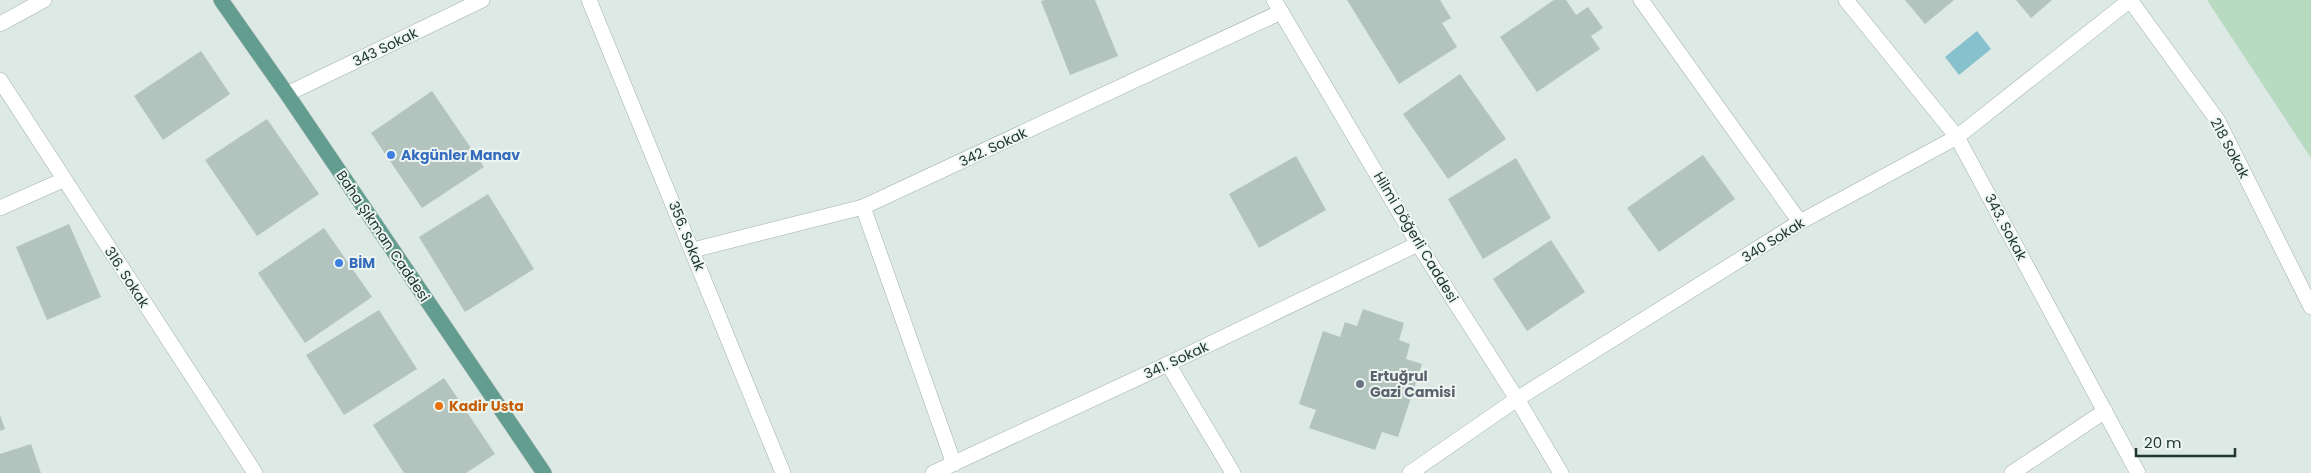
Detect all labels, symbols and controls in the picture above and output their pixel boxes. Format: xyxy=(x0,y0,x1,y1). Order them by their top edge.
street label: 343 Sokak xyxy=(349,22,422,71)
street label: 218 Sokak xyxy=(2206,114,2255,183)
street label: 342. Sokak xyxy=(956,122,1031,171)
place label: Akgünler Manav xyxy=(401,145,520,165)
marker: Akgünler Manav xyxy=(385,149,397,161)
street label: Baha Şıkman Caddesi xyxy=(332,166,434,306)
street label: Hilmi Döğerli Caddesi xyxy=(1369,168,1463,306)
street label: 343. Sokak xyxy=(1980,190,2032,265)
street label: 356. Sokak xyxy=(664,198,710,275)
street label: 340 Sokak xyxy=(1738,212,1809,267)
street label: 316. Sokak xyxy=(100,242,155,312)
place label: BİM xyxy=(349,253,375,273)
marker: BİM xyxy=(333,257,345,269)
street label: 341. Sokak xyxy=(1140,336,1212,384)
place label: Ertuğrul Gazi Camisi xyxy=(1370,366,1455,402)
marker: Ertuğrul Gazi Camisi xyxy=(1354,378,1366,390)
place label: Kadir Usta xyxy=(449,396,524,416)
marker: Kadir Usta xyxy=(433,400,445,412)
scale bar xyxy=(2136,426,2235,458)
text: 20 m xyxy=(2144,432,2182,453)

